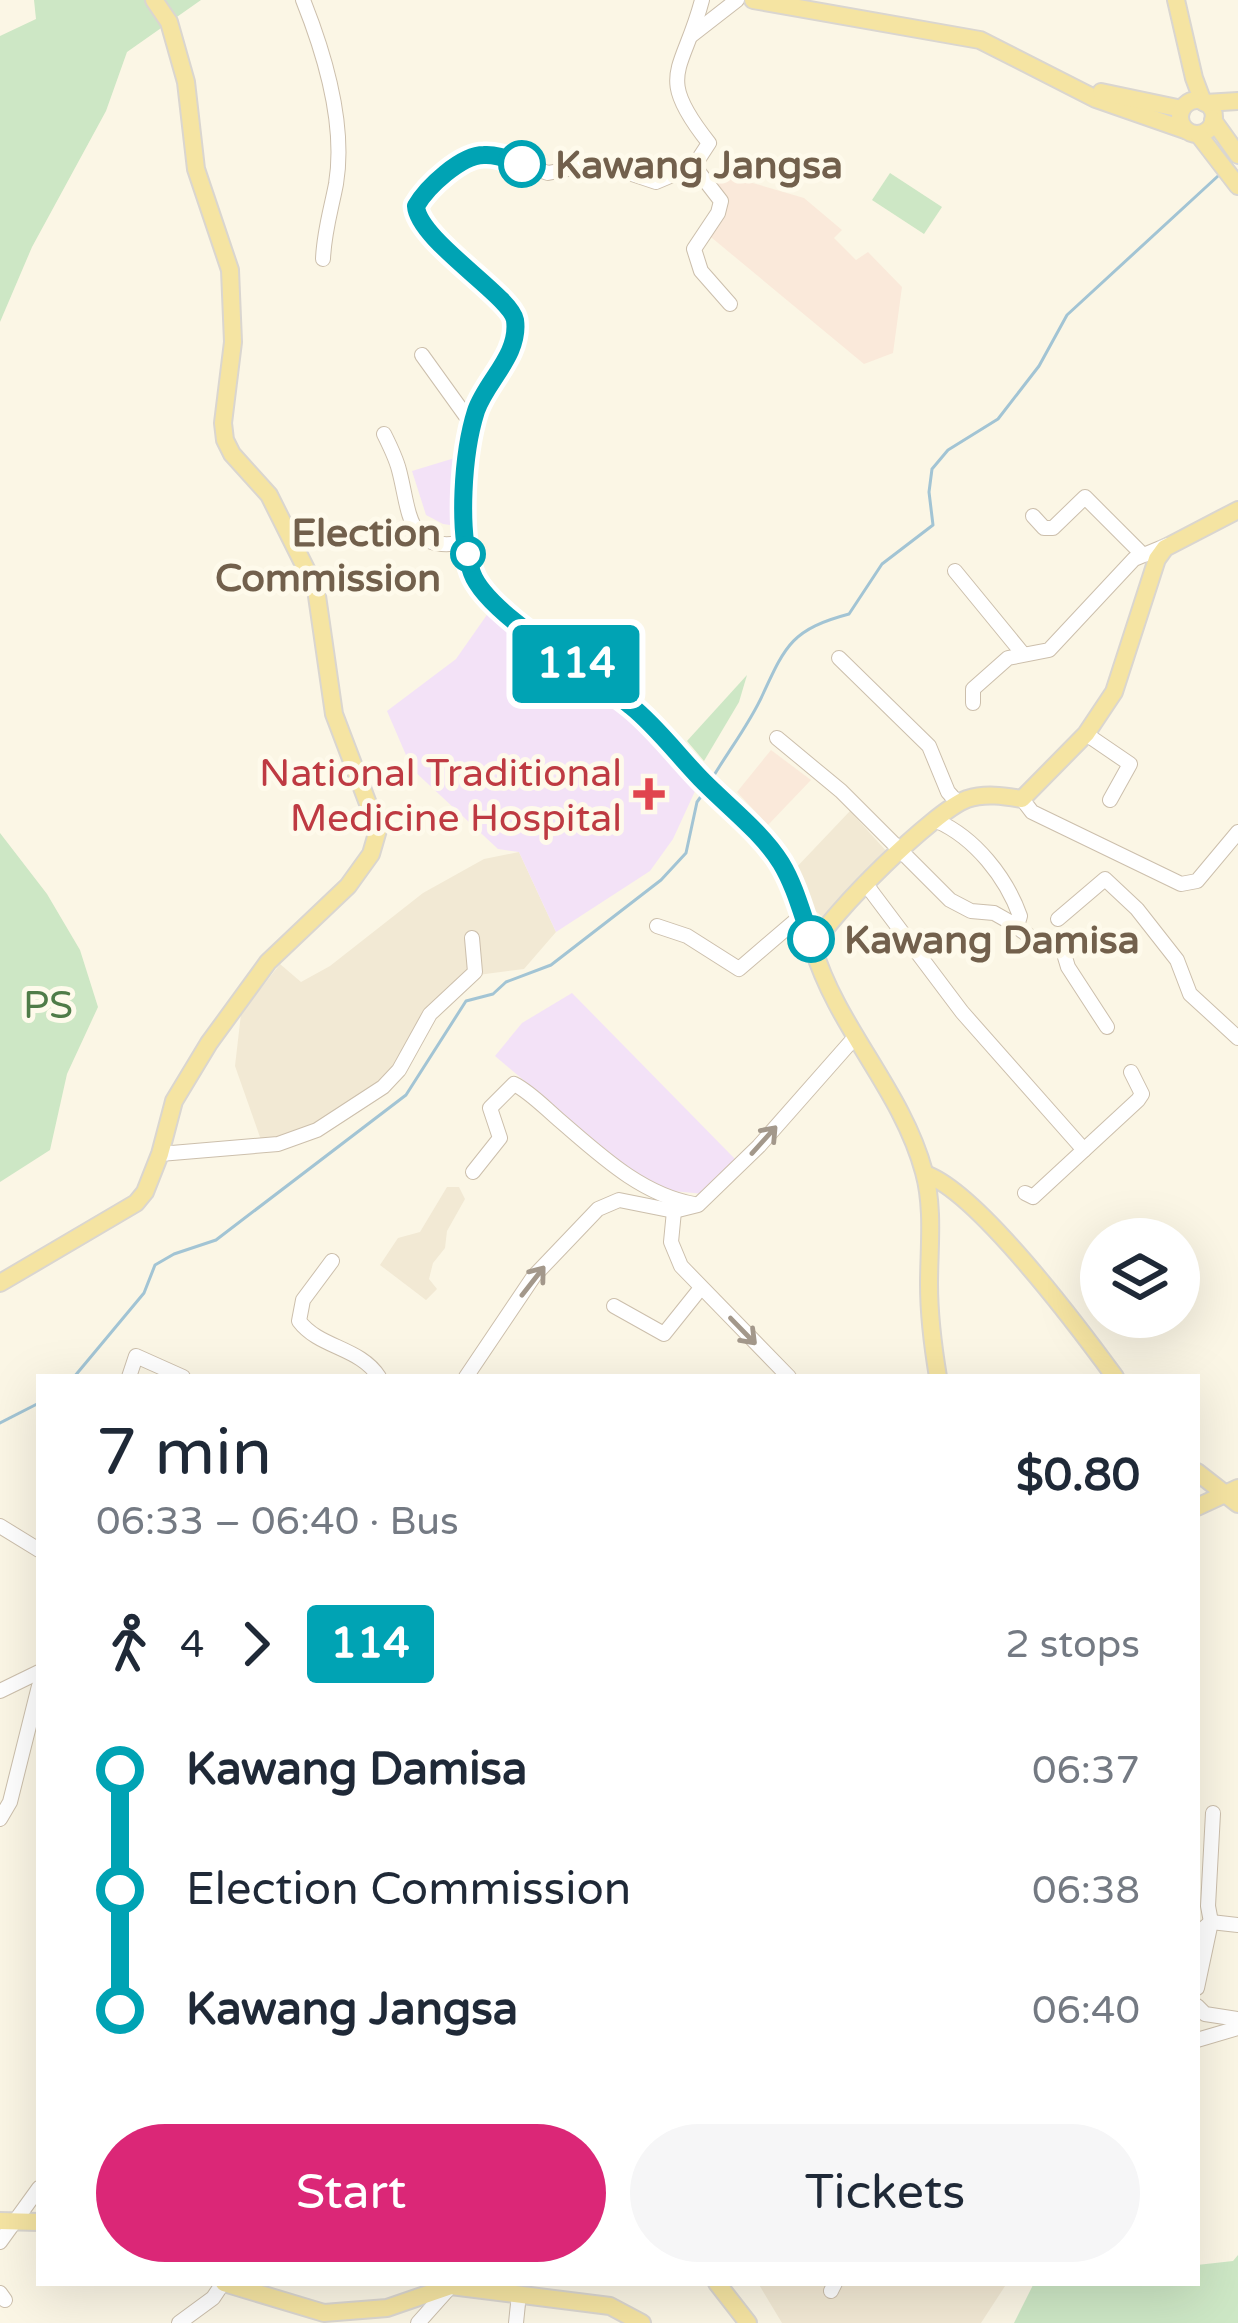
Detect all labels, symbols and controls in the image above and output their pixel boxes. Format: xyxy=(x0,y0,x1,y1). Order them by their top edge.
marker: Kawang Jangsa xyxy=(500,142,544,186)
place label: Kawang Jangsa xyxy=(555,142,843,189)
place label: Election Commission xyxy=(215,510,441,602)
marker: Election Commission xyxy=(452,538,484,570)
line badge: 114 xyxy=(507,625,645,703)
text: 114 xyxy=(536,638,616,689)
place label: National Traditional Medicine Hospital xyxy=(259,750,622,842)
marker: National Traditional Medicine Hospital xyxy=(633,778,665,810)
marker: Kawang Damisa xyxy=(789,917,833,961)
place label: Kawang Damisa xyxy=(844,917,1140,964)
park label: PS xyxy=(23,982,73,1029)
one-way arrow xyxy=(750,1125,777,1156)
map controls xyxy=(1080,1218,1200,1338)
button: layers xyxy=(1080,1218,1200,1338)
one-way arrow xyxy=(519,1265,546,1297)
one-way arrow xyxy=(729,1316,757,1346)
text: 7 min xyxy=(96,1413,272,1493)
text: $0.80 xyxy=(1016,1449,1140,1503)
text: 06:33 – 06:40 · Bus xyxy=(96,1498,459,1545)
icon: walk xyxy=(96,1611,162,1677)
icon: forward xyxy=(223,1611,289,1677)
text: 114 xyxy=(331,1618,410,1669)
text: 4 xyxy=(180,1621,205,1668)
text: 2 stops xyxy=(1005,1621,1140,1668)
text: Kawang Damisa xyxy=(186,1743,527,1797)
text: 06:37 xyxy=(1032,1747,1140,1794)
text: Election Commission xyxy=(186,1863,631,1917)
text: 06:38 xyxy=(1032,1867,1140,1914)
text: Kawang Jangsa xyxy=(186,1983,518,2037)
text: 06:40 xyxy=(1032,1987,1140,2034)
button: Start xyxy=(96,2124,606,2262)
button: Tickets xyxy=(630,2124,1140,2262)

